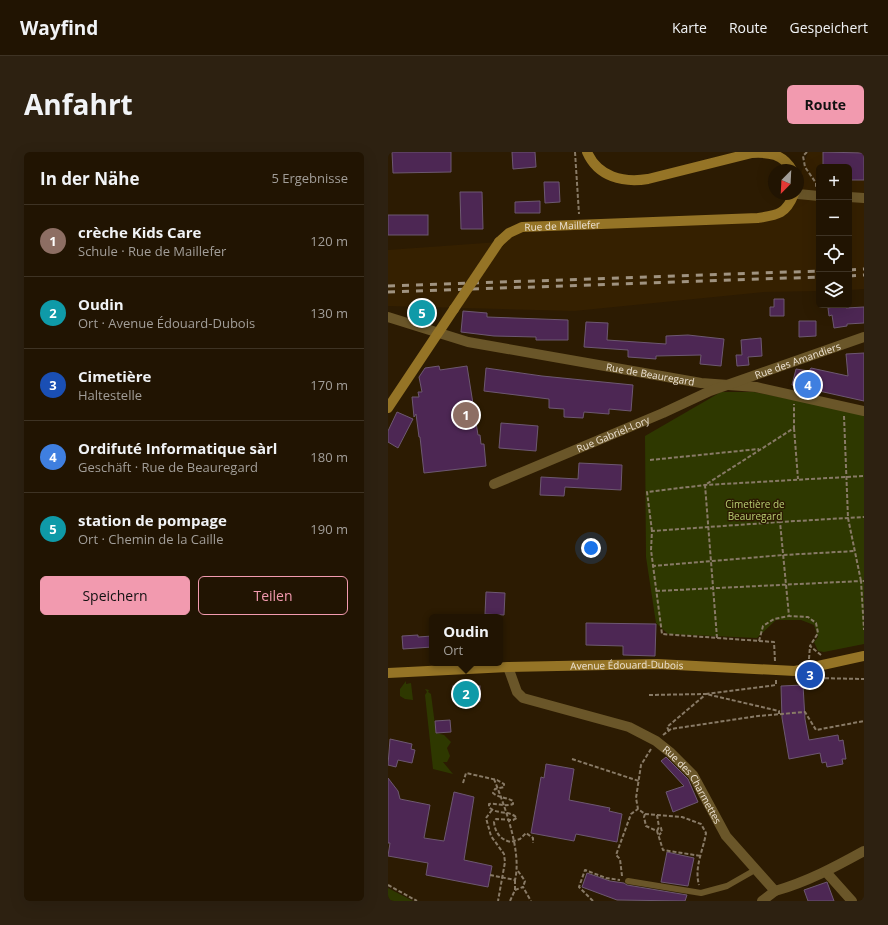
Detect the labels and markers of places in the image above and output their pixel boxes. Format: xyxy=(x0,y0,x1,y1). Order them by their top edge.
pin: 5 xyxy=(409,298,435,328)
pin: 4 xyxy=(795,370,821,400)
pin: 1 xyxy=(453,400,479,430)
pin: 3 xyxy=(797,660,823,690)
pin: 2 xyxy=(453,679,479,709)

